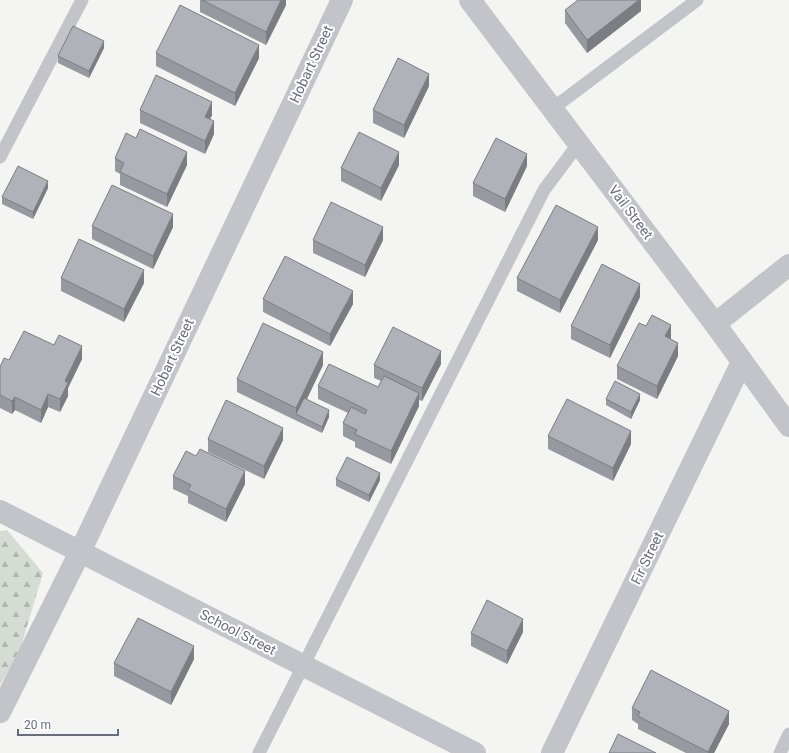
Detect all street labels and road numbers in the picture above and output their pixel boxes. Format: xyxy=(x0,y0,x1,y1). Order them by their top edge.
street label: Hobart Street xyxy=(286,22,336,105)
street label: Vail Street xyxy=(606,182,657,242)
street label: Hobart Street xyxy=(147,315,197,398)
street label: Fir Street xyxy=(627,529,667,587)
street label: School Street xyxy=(197,606,279,658)

